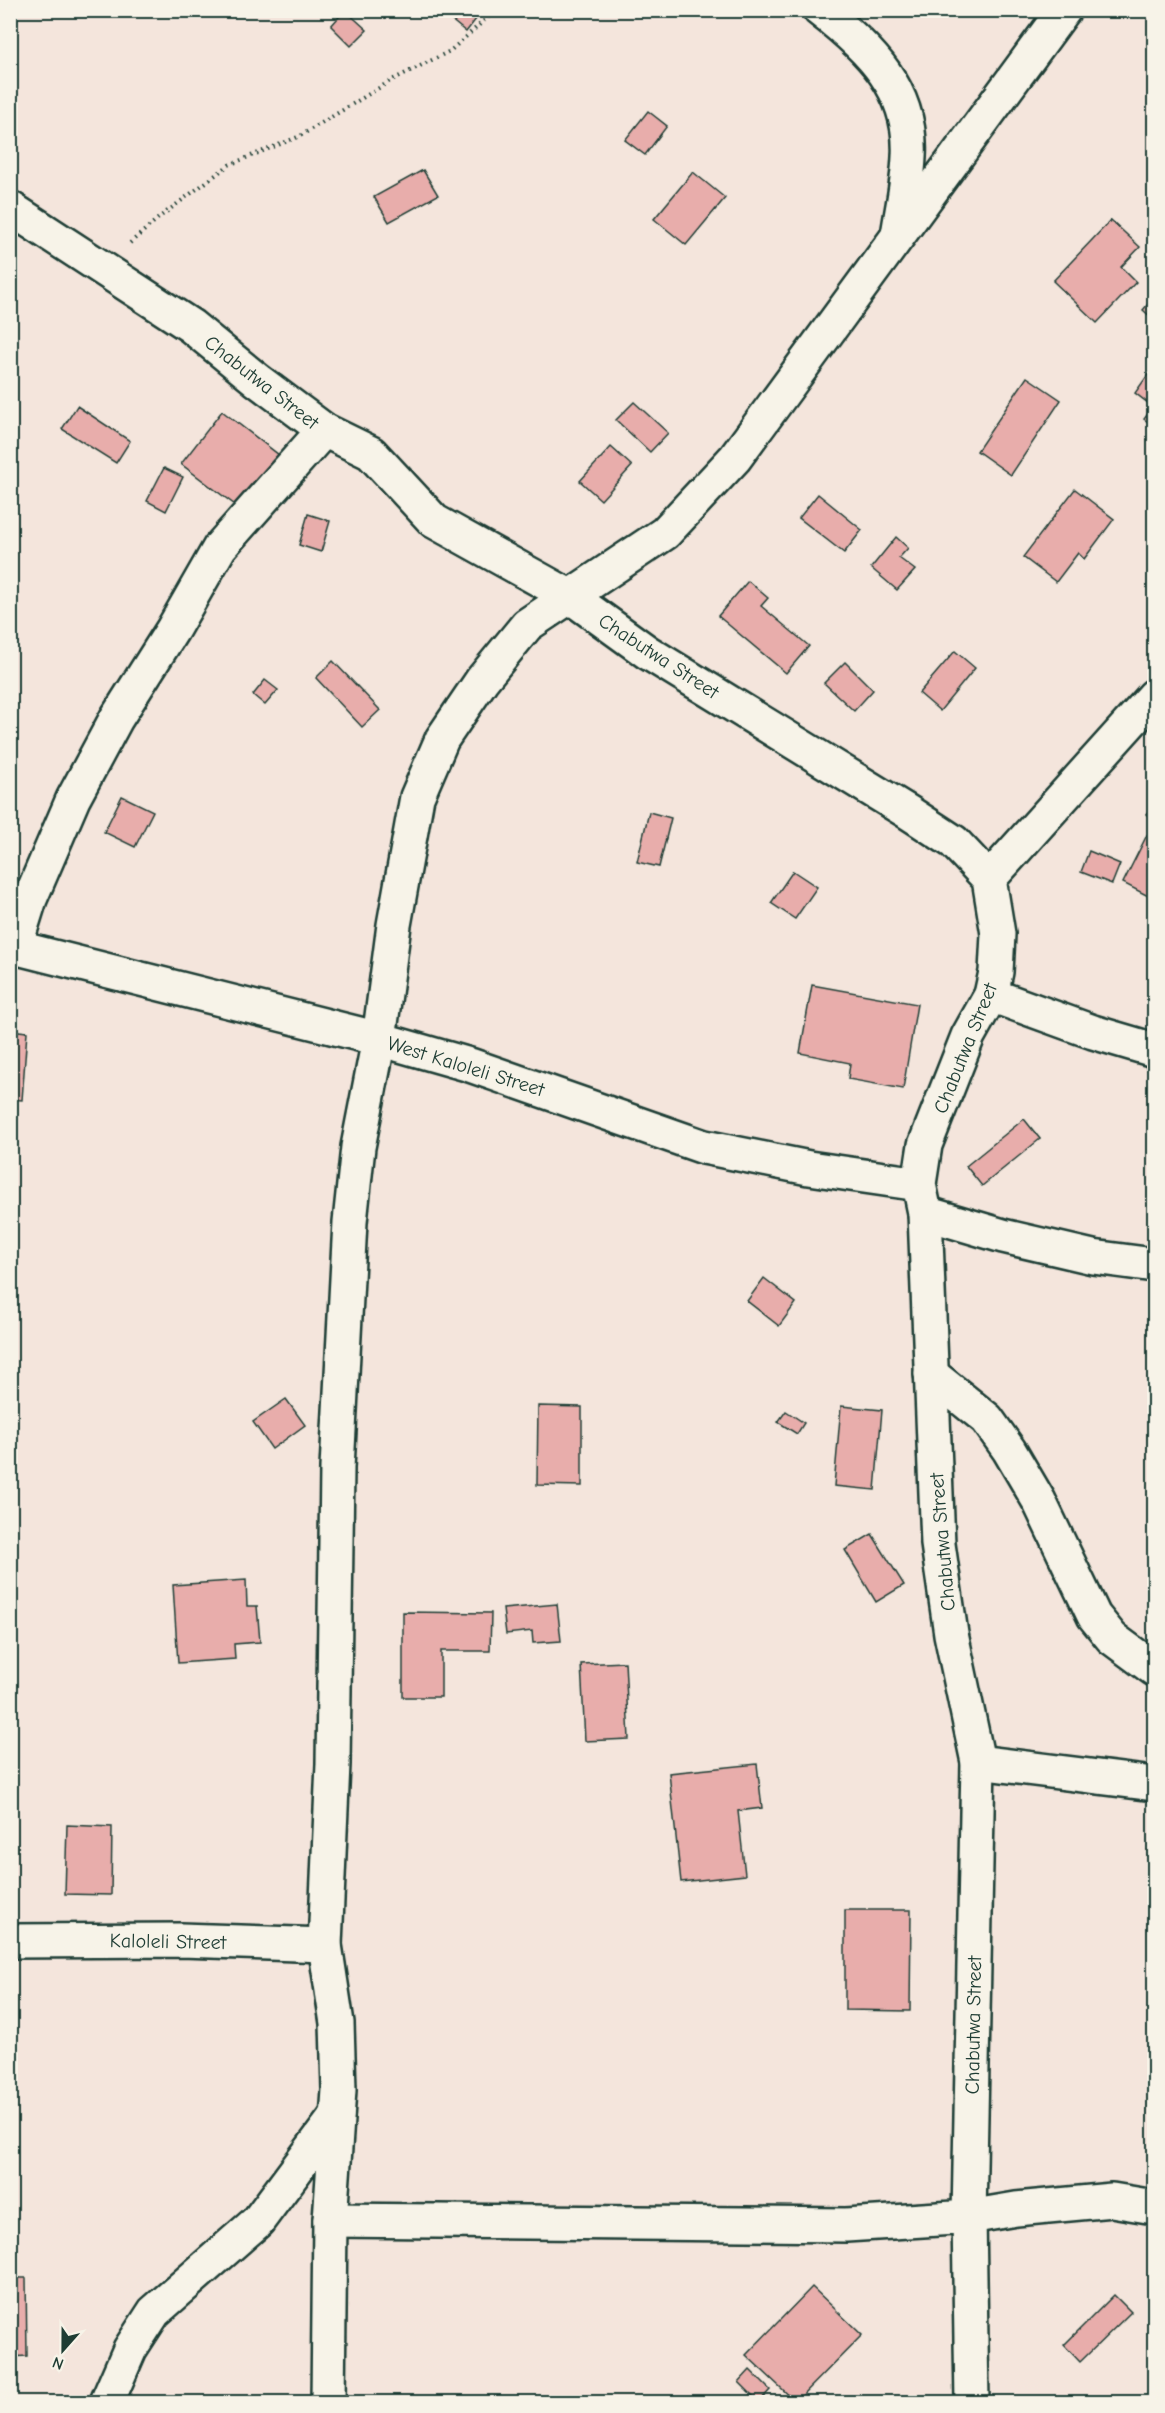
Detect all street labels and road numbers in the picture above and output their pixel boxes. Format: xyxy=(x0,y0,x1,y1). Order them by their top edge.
street label: Chabutwa Street xyxy=(200,331,324,435)
street label: Chabutwa Street xyxy=(594,609,724,705)
street label: Chabutwa Street xyxy=(929,978,1003,1117)
street label: West Kaloleli Street xyxy=(384,1032,549,1102)
street label: Chabutwa Street xyxy=(925,1471,960,1612)
street label: Kaloleli Street xyxy=(110,1929,228,1954)
street label: Chabutwa Street xyxy=(961,1954,986,2095)

